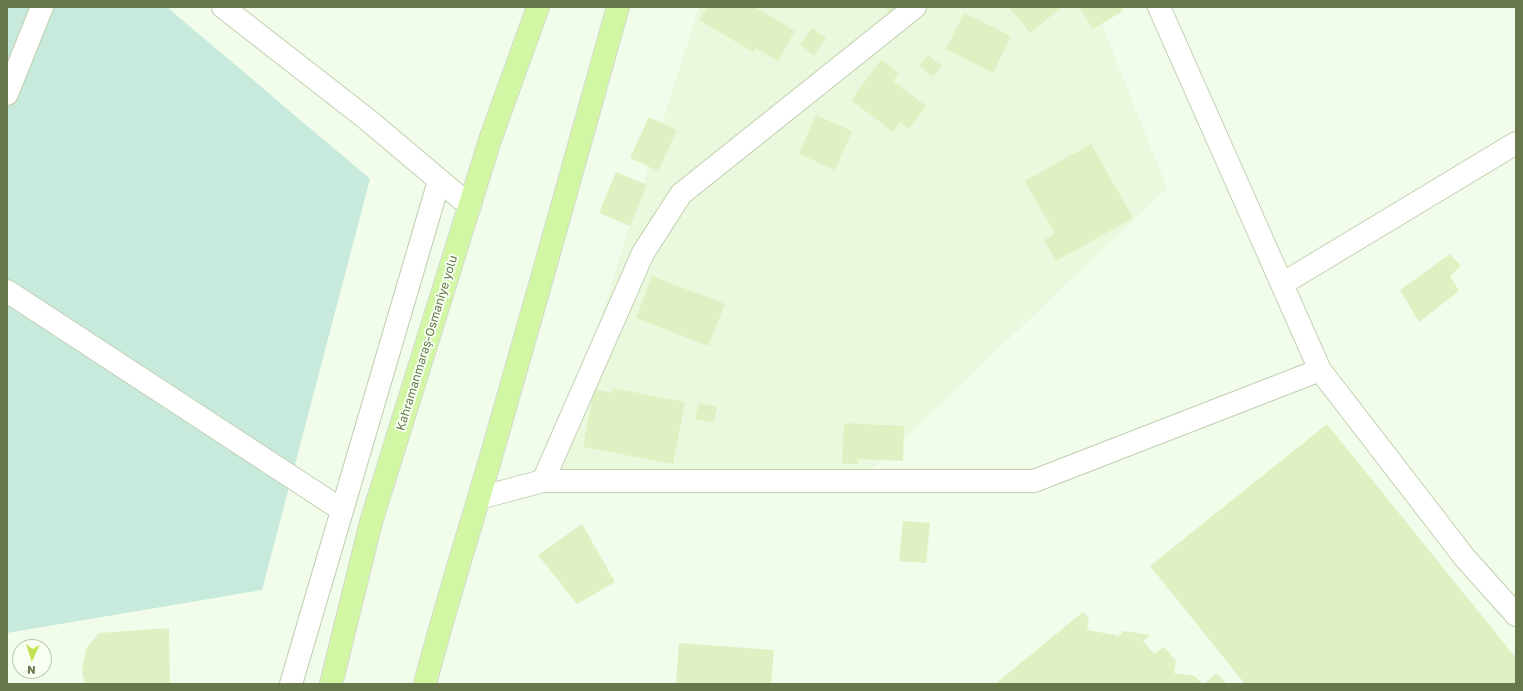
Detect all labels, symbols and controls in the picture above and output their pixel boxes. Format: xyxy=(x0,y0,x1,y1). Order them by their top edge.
street label: Kahramanmaraş-Osmaniye yolu xyxy=(393,254,461,432)
north arrow xyxy=(12,639,52,679)
text: N xyxy=(27,664,36,677)

